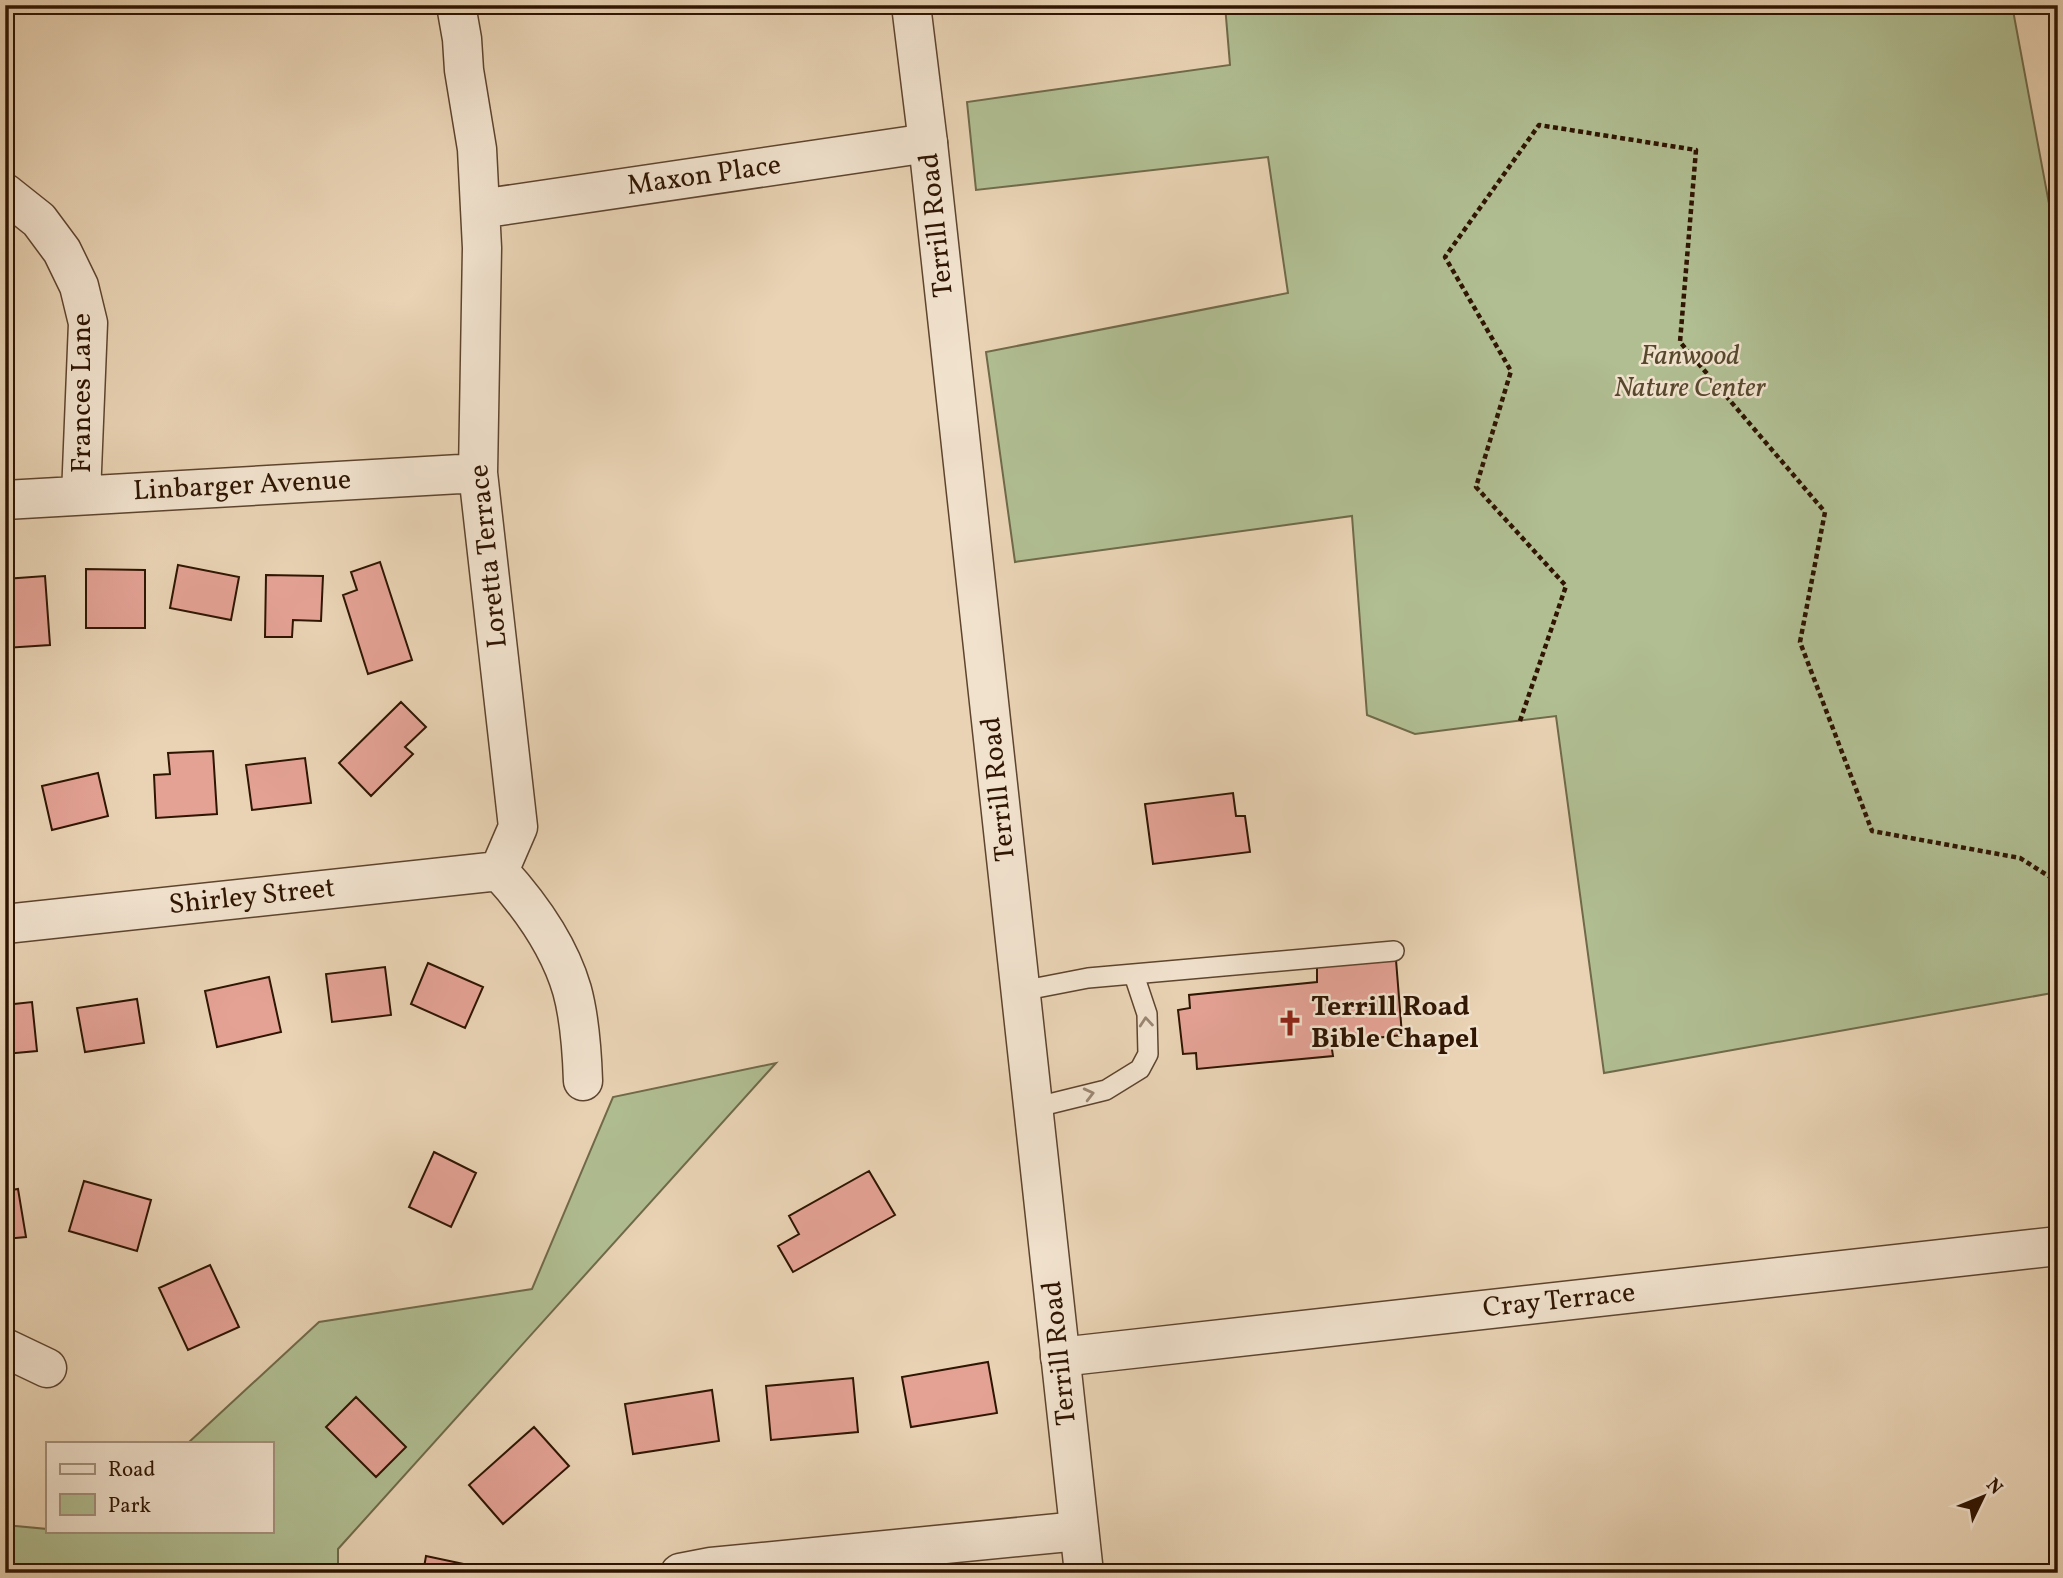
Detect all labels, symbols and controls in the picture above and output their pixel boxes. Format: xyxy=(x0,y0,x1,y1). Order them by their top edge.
street label: Maxon Place xyxy=(624,146,784,206)
street label: Terrill Road xyxy=(910,151,964,299)
street label: Frances Lane xyxy=(63,313,102,473)
park label: Fanwood Nature Center xyxy=(1614,337,1766,408)
street label: Linbarger Avenue xyxy=(132,461,352,511)
street label: Loretta Terrace xyxy=(460,462,518,650)
street label: Terrill Road xyxy=(972,715,1026,863)
street label: Shirley Street xyxy=(167,869,337,925)
place label: Terrill Road Bible Chapel xyxy=(1311,988,1479,1059)
church icon: Terrill Road Bible Chapel xyxy=(1275,1008,1305,1038)
one-way arrow xyxy=(1139,1016,1154,1028)
one-way arrow xyxy=(1083,1088,1095,1102)
street label: Cray Terrace xyxy=(1481,1274,1637,1328)
street label: Terrill Road xyxy=(1033,1279,1087,1427)
legend xyxy=(46,1442,273,1532)
text: Road xyxy=(108,1456,155,1485)
north arrow xyxy=(1948,1462,2018,1532)
text: N xyxy=(1980,1473,2008,1501)
text: Park xyxy=(108,1492,151,1521)

